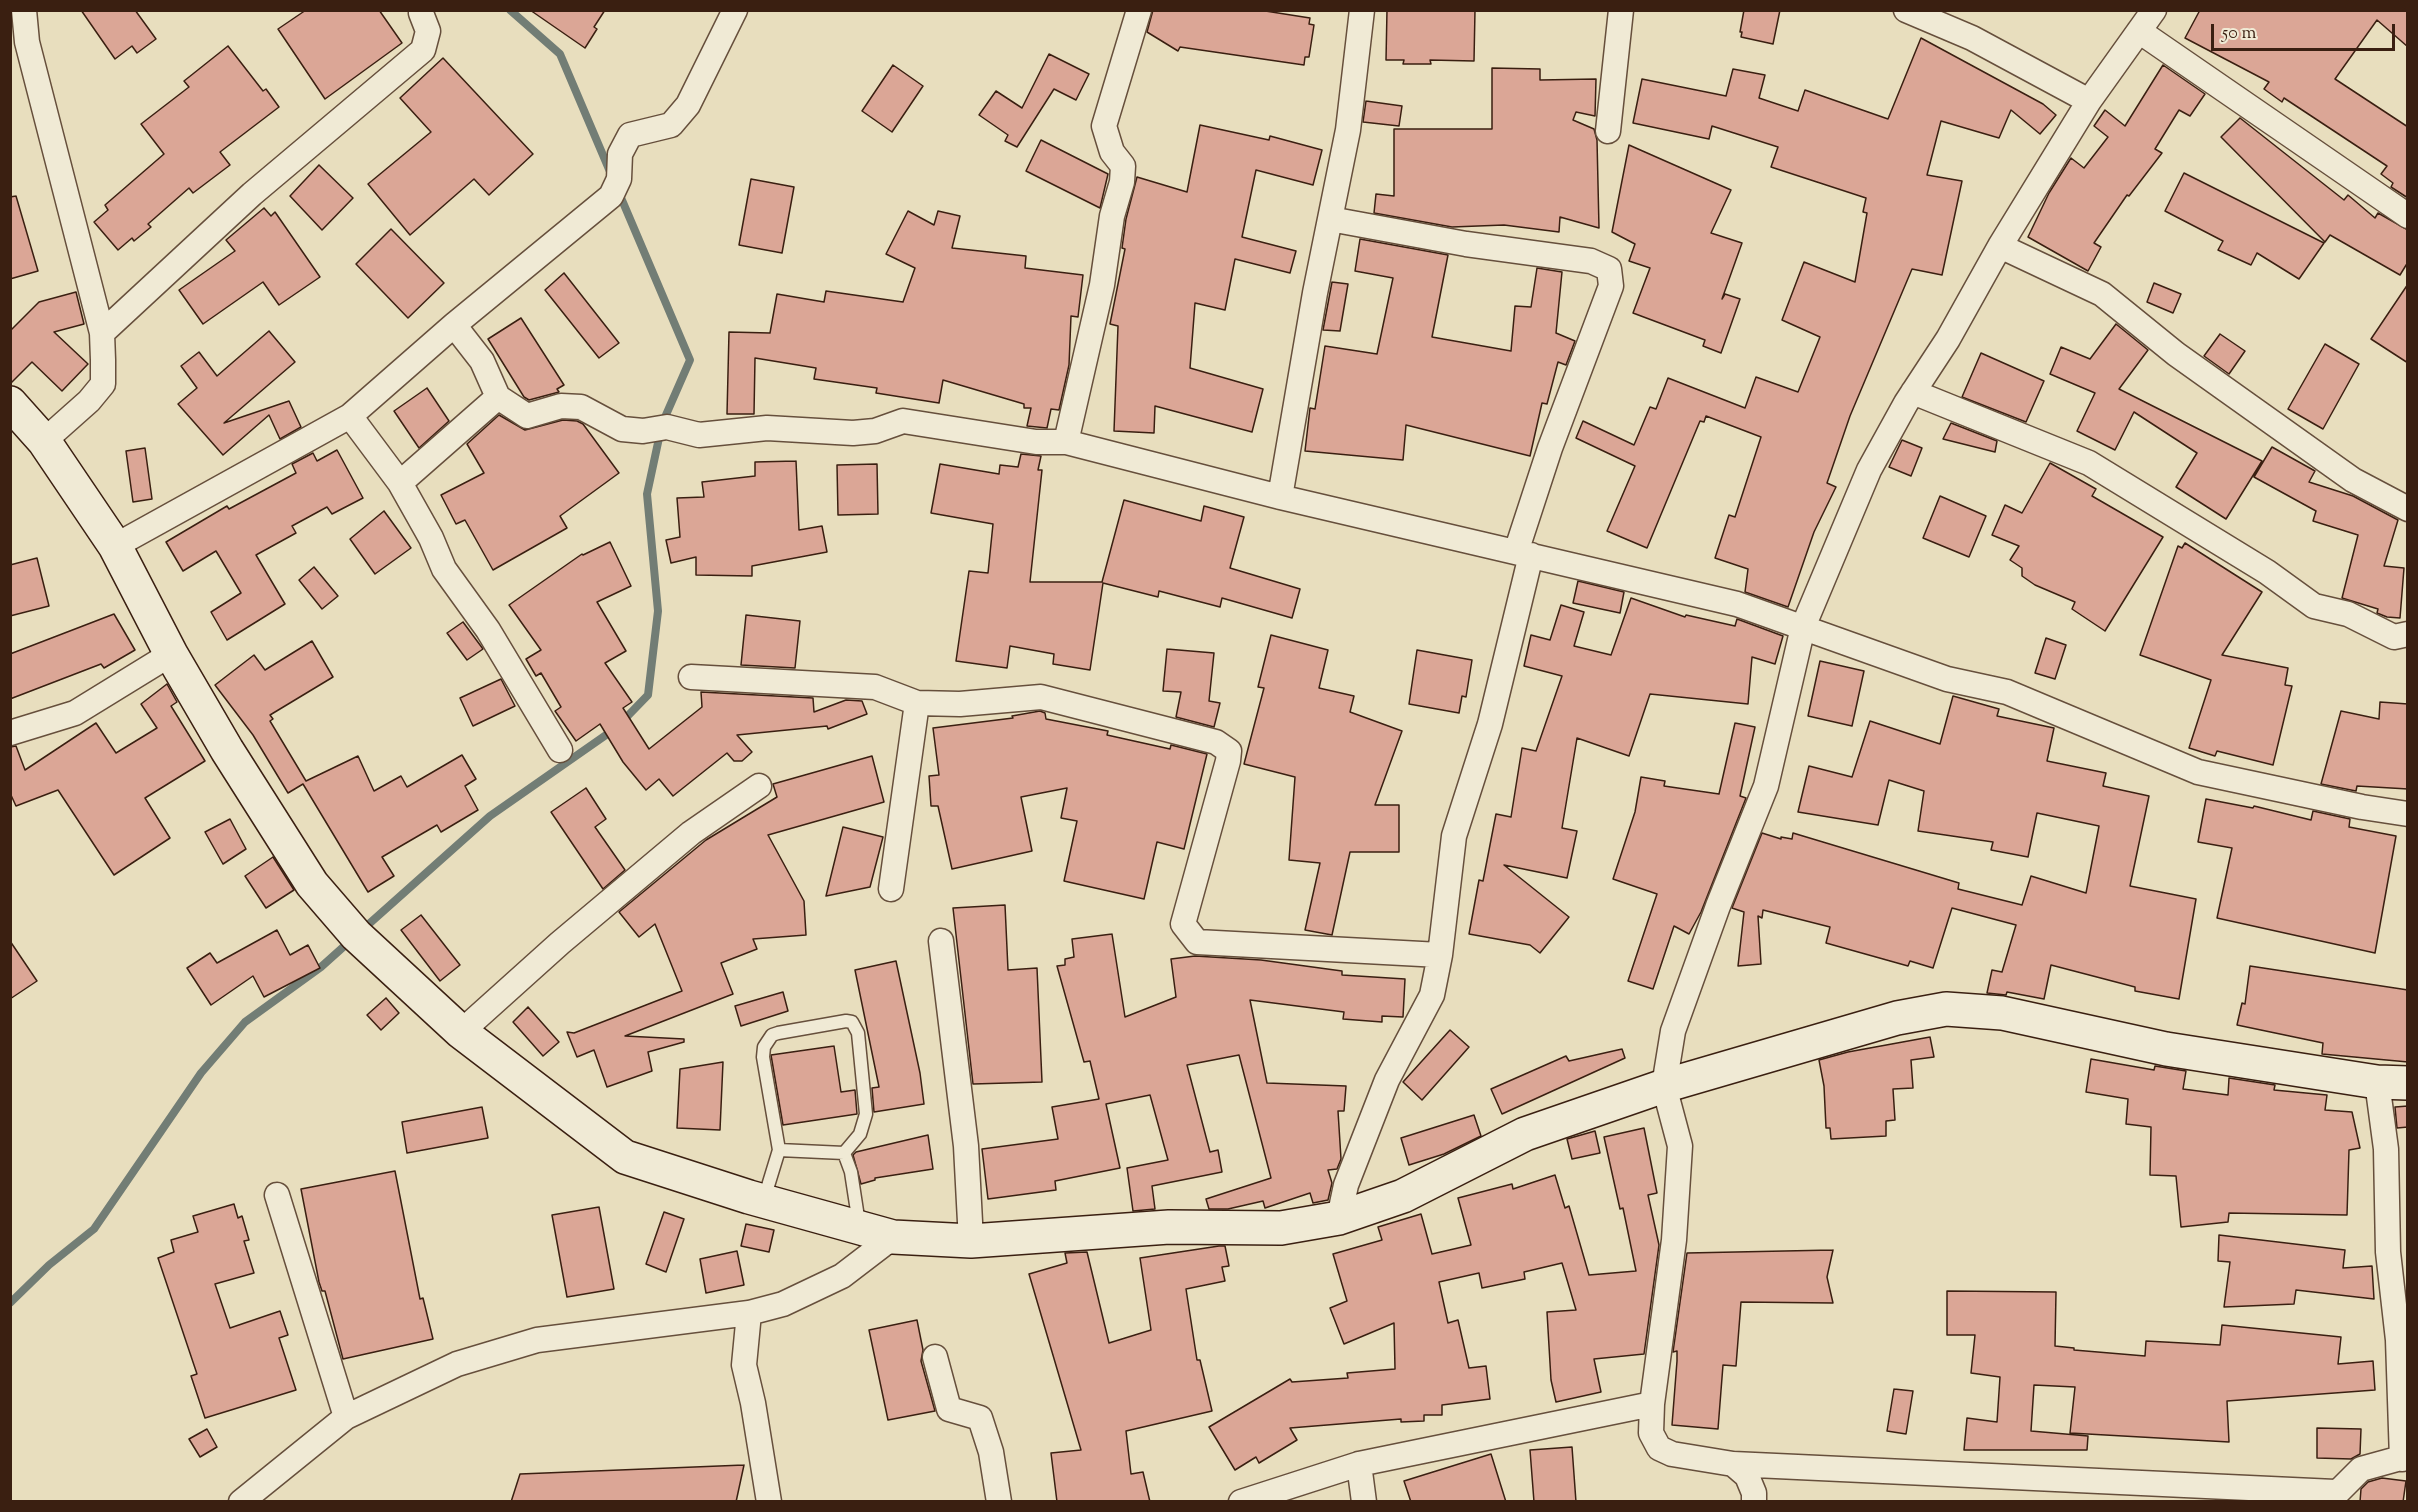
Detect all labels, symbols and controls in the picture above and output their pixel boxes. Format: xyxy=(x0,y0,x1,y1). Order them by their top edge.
scale bar xyxy=(2214,12,2398,50)
text: 50 m xyxy=(2222,21,2256,47)

